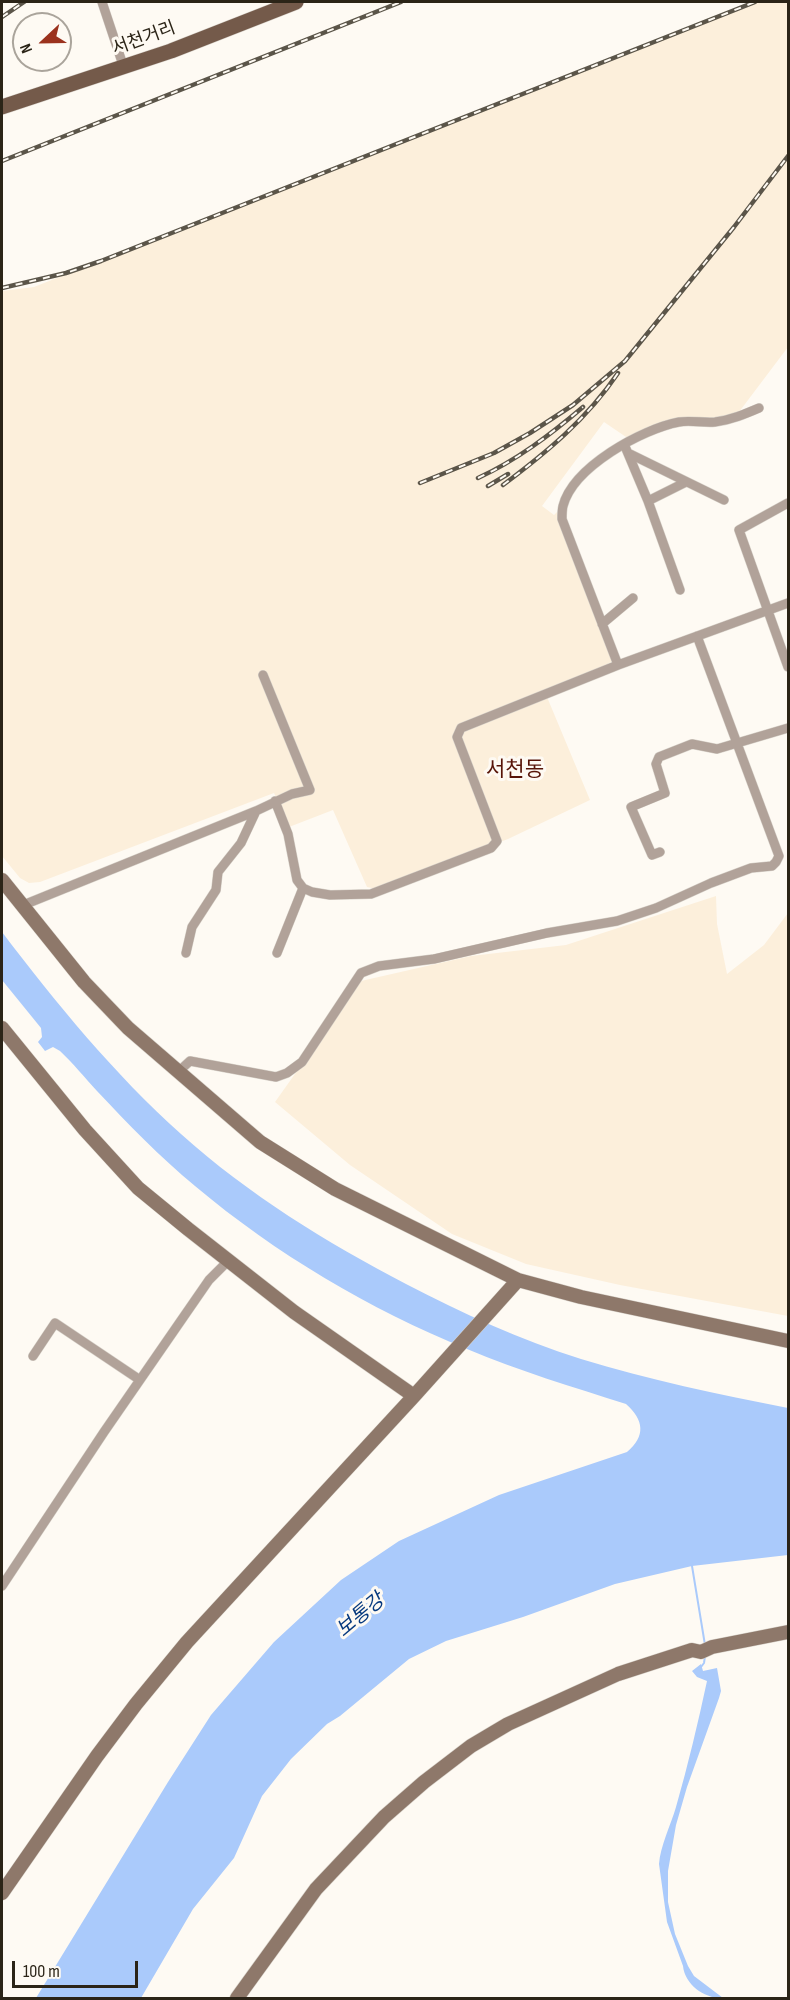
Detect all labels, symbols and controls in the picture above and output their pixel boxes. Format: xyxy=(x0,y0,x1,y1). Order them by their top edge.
north arrow xyxy=(12,12,72,72)
street label: 서천거리 xyxy=(109,18,179,60)
text: N xyxy=(16,41,37,56)
district label: 서천동 xyxy=(486,758,544,784)
water label: 보통강 xyxy=(332,1589,390,1643)
scale bar xyxy=(15,1949,141,1987)
text: 100 m xyxy=(23,1961,60,1982)

